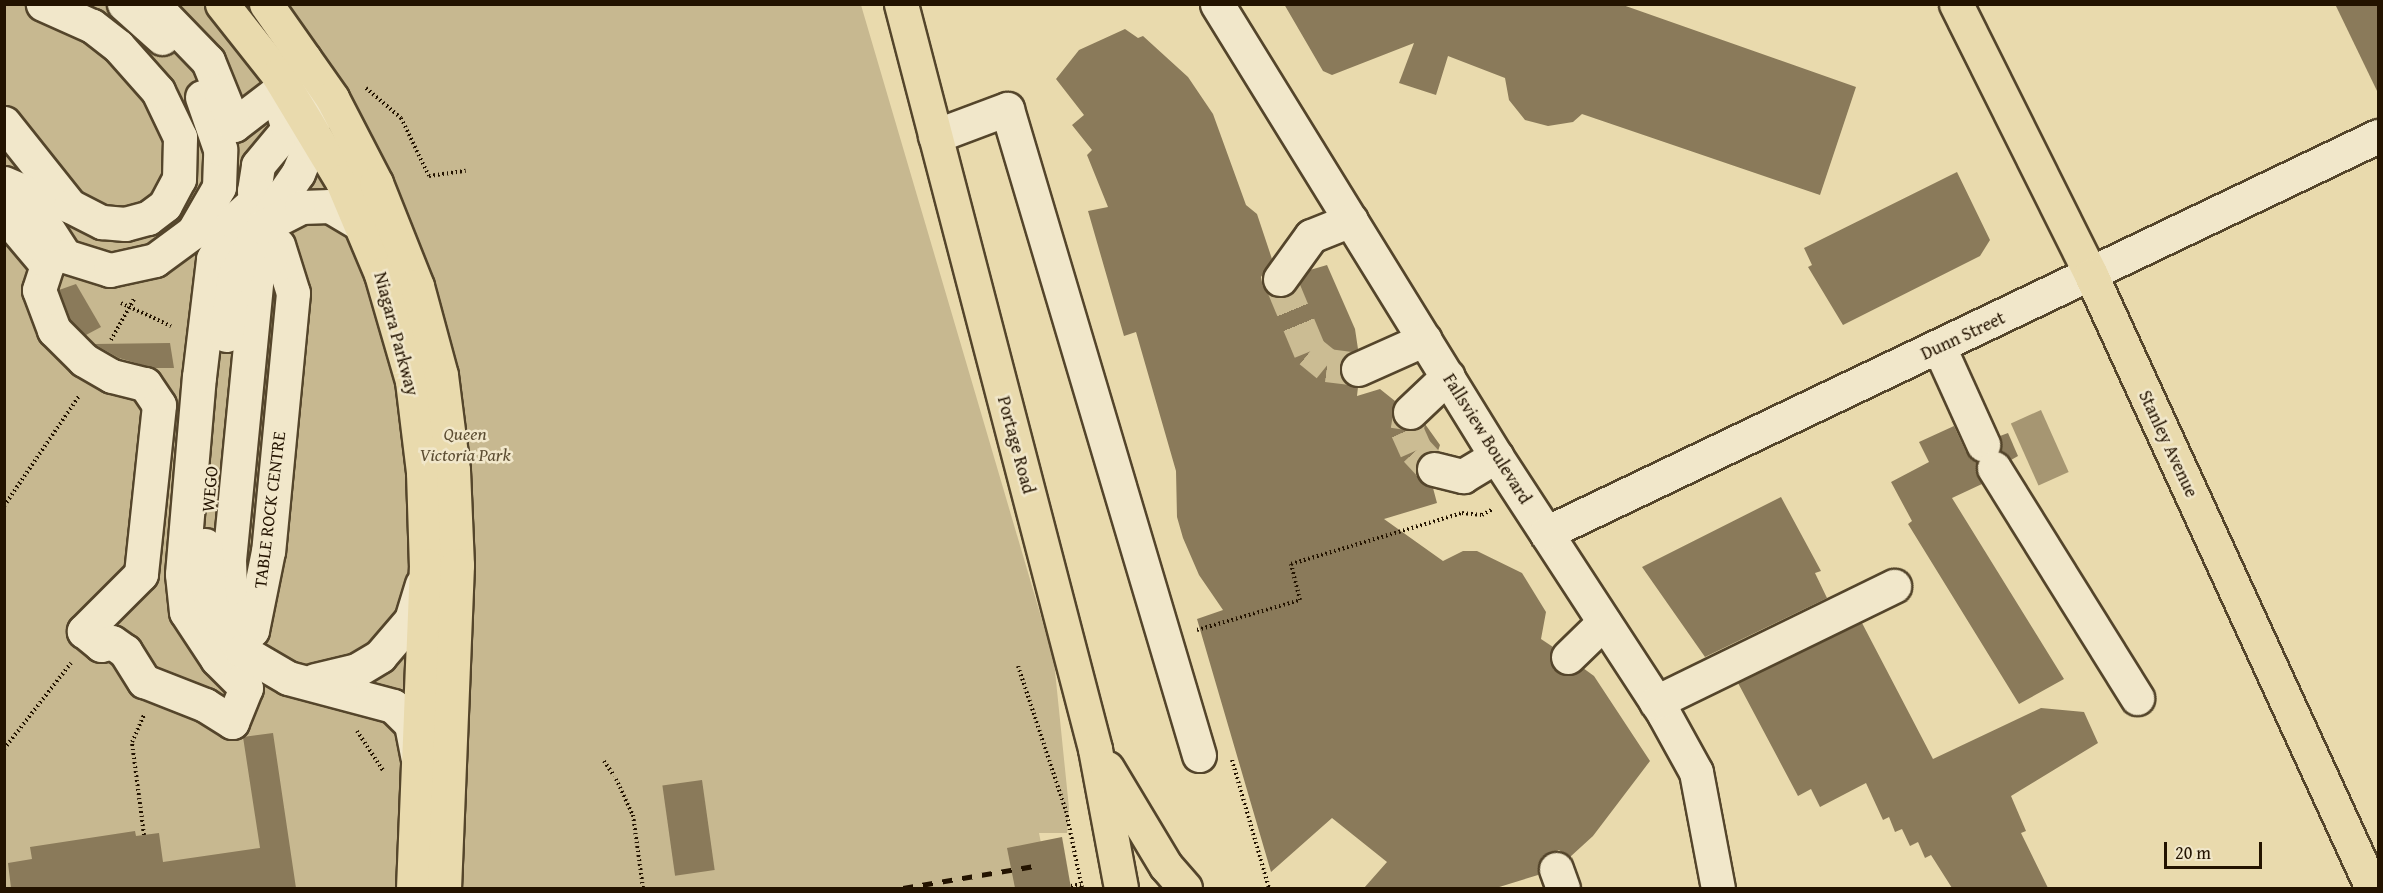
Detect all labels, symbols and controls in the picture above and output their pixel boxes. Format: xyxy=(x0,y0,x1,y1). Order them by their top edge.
street label: Niagara Parkway xyxy=(369,270,423,398)
street label: Dunn Street xyxy=(1917,307,2009,365)
street label: Fallsview Boulevard xyxy=(1438,370,1536,508)
street label: Stanley Avenue xyxy=(2134,387,2202,501)
street label: Portage Road xyxy=(993,394,1039,496)
park label: Queen Victoria Park xyxy=(419,424,511,466)
street label: TABLE ROCK CENTRE xyxy=(250,430,290,590)
street label: WEGO xyxy=(197,465,223,513)
scale bar xyxy=(2167,830,2264,868)
text: 20 m xyxy=(2175,839,2211,866)

